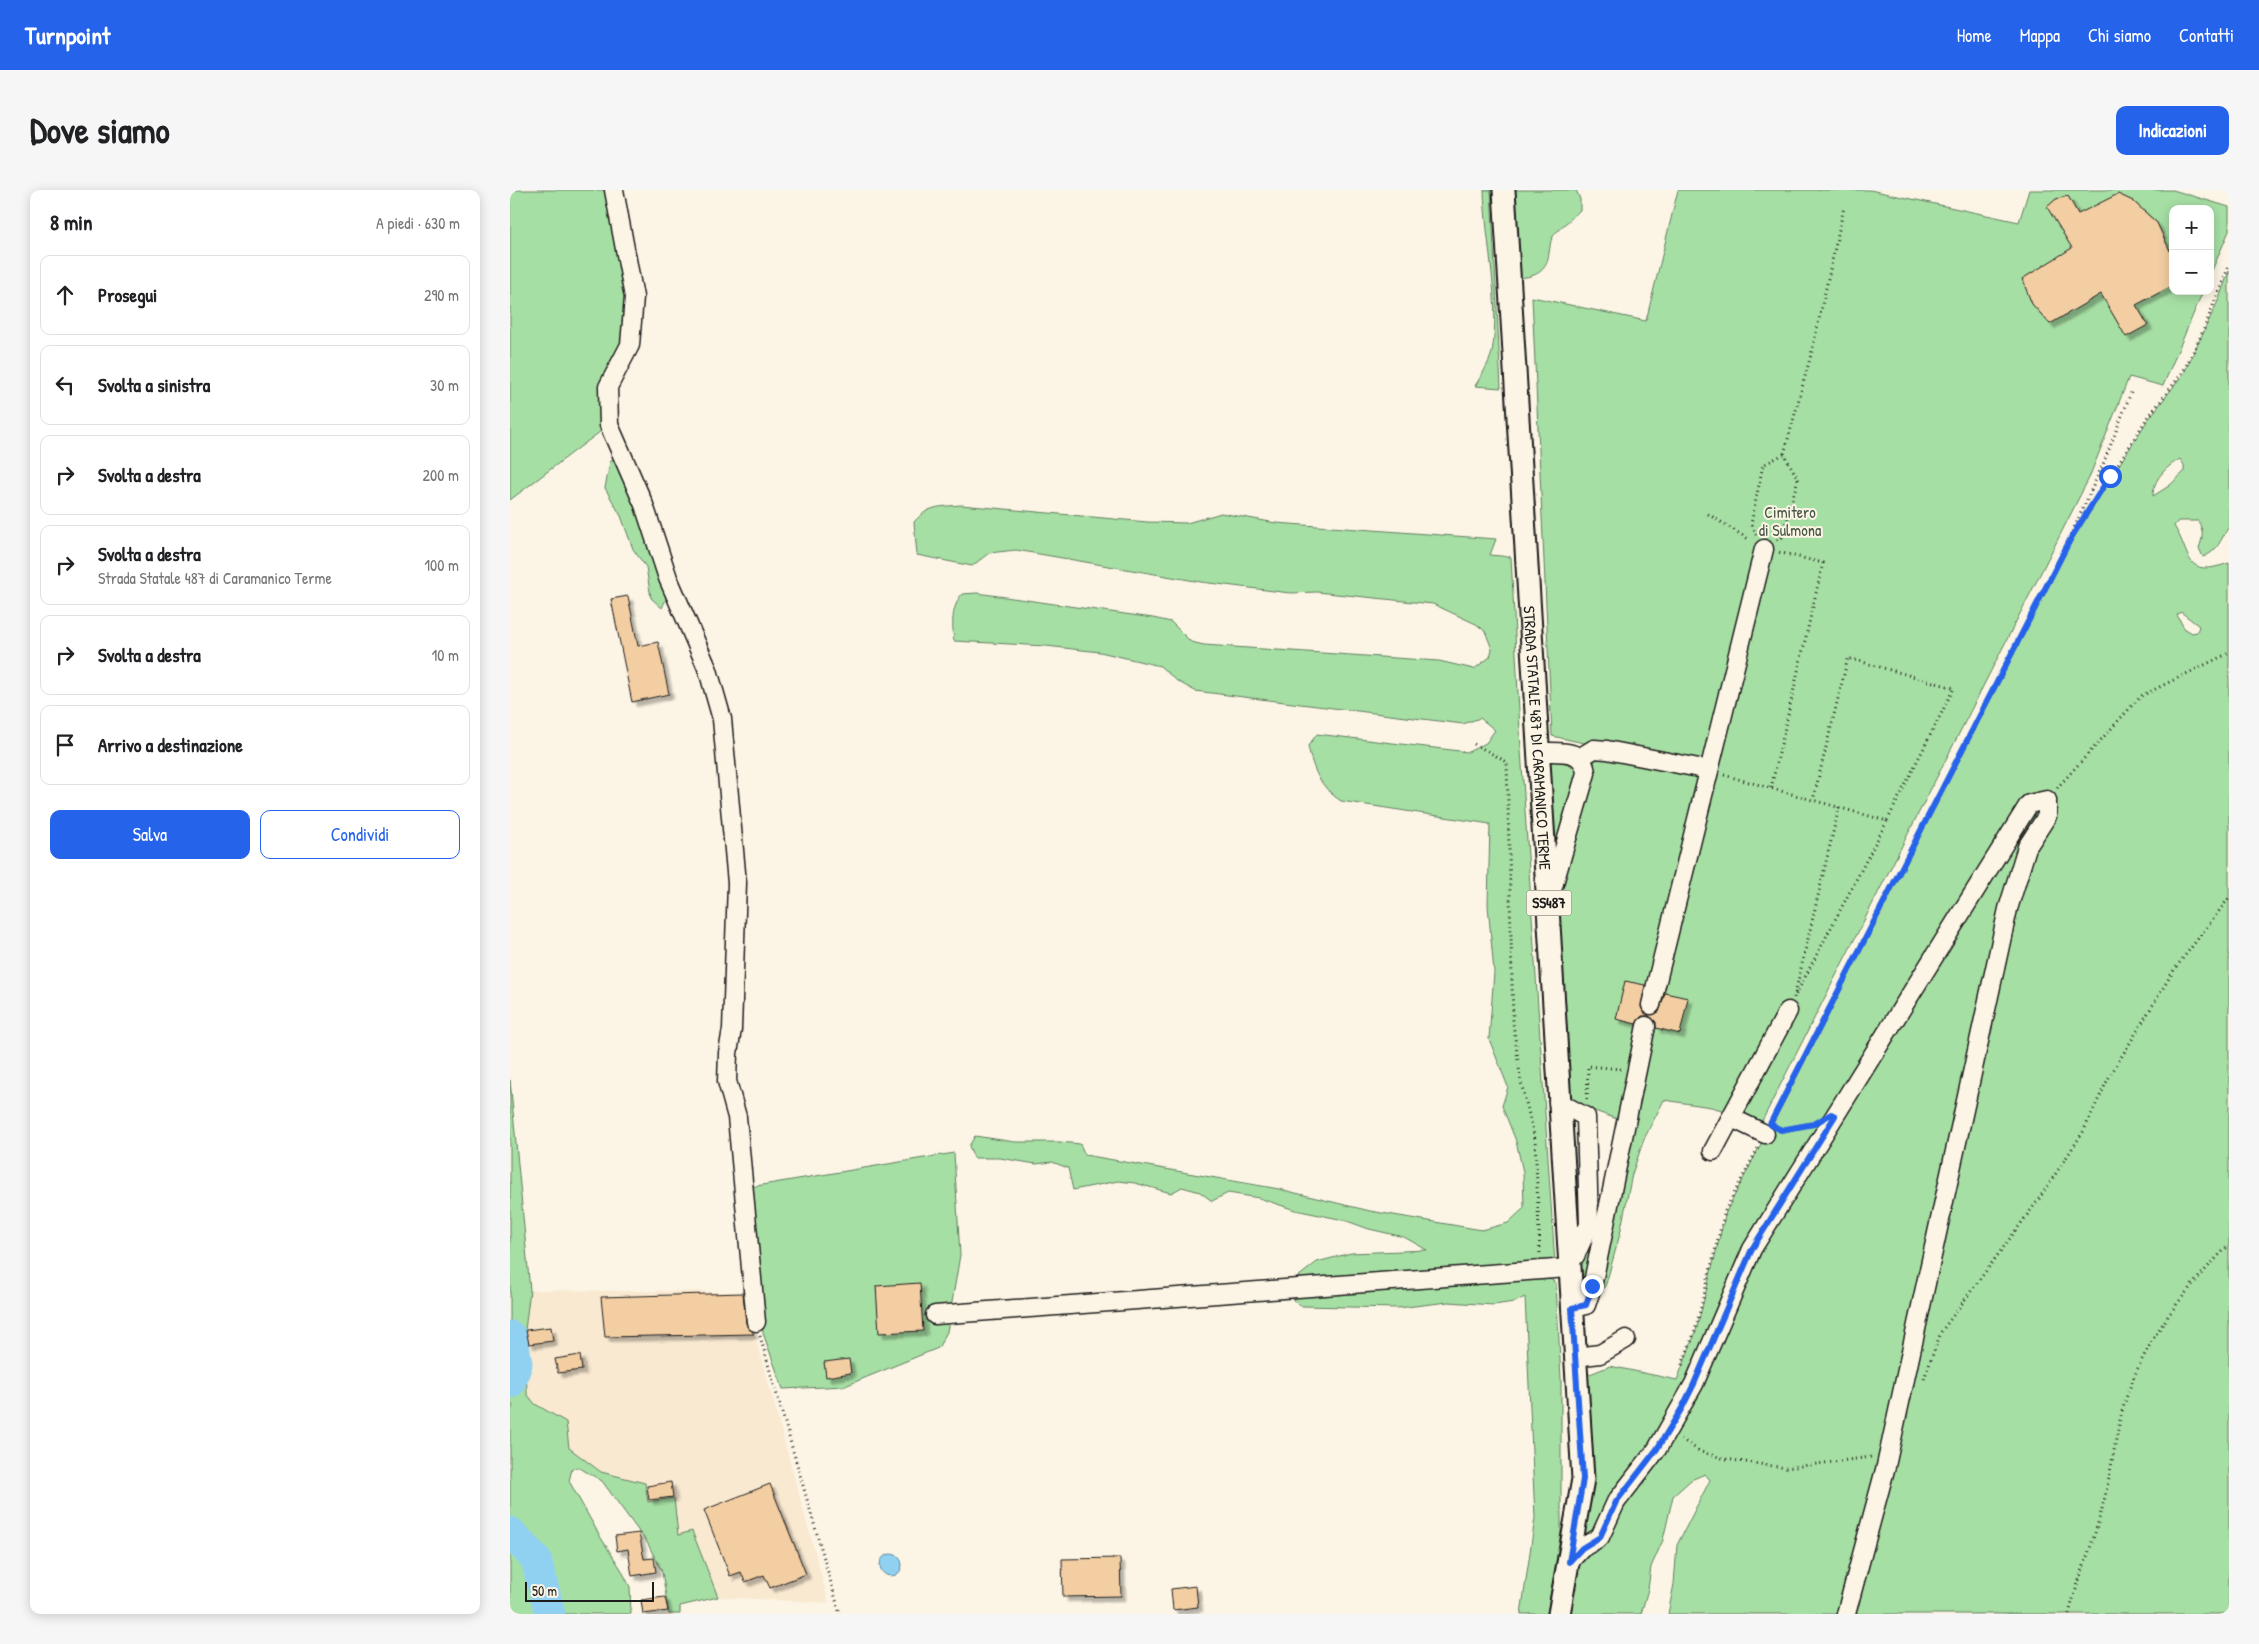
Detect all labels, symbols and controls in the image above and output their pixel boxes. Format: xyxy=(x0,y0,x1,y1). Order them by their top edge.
text: Turnpoint xyxy=(25,19,110,51)
text: Home xyxy=(1957,23,1992,48)
text: Mappa xyxy=(2020,23,2060,48)
text: Chi siamo xyxy=(2088,23,2151,48)
text: Contatti xyxy=(2179,23,2234,48)
button: Indicazioni xyxy=(2116,106,2229,155)
text: Dove siamo xyxy=(30,107,170,154)
map controls xyxy=(2169,205,2214,295)
button: + xyxy=(2169,205,2214,250)
text: 8 min xyxy=(50,208,92,237)
text: A piedi · 630 m xyxy=(376,212,460,234)
button: − xyxy=(2169,250,2214,295)
icon: ahead xyxy=(51,281,79,309)
text: Prosegui xyxy=(98,282,157,308)
text: 290 m xyxy=(424,284,459,306)
icon: left xyxy=(51,371,79,399)
text: Svolta a sinistra xyxy=(98,372,210,398)
text: 30 m xyxy=(430,374,459,396)
icon: right xyxy=(51,461,79,489)
text: Svolta a destra xyxy=(98,462,201,488)
text: 200 m xyxy=(423,464,459,486)
route start xyxy=(2099,465,2122,488)
park label: Cimitero di Sulmona xyxy=(1759,501,1821,541)
text: Svolta a destra xyxy=(98,541,201,567)
icon: right xyxy=(51,551,79,579)
text: 100 m xyxy=(424,554,459,576)
text: Strada Statale 487 di Caramanico Terme xyxy=(98,567,332,589)
street label: STRADA STATALE 487 DI CARAMANICO TERME xyxy=(1519,605,1557,871)
icon: right xyxy=(51,641,79,669)
text: Svolta a destra xyxy=(98,642,201,668)
text: 10 m xyxy=(431,644,459,666)
icon: arrive xyxy=(51,731,79,759)
text: Arrivo a destinazione xyxy=(98,732,243,758)
button: Salva xyxy=(50,810,250,859)
button: Condividi xyxy=(260,810,460,859)
road number: SS487 xyxy=(1526,890,1572,916)
route end xyxy=(1581,1275,1604,1298)
scale bar xyxy=(525,1579,654,1602)
text: 50 m xyxy=(532,1581,557,1600)

